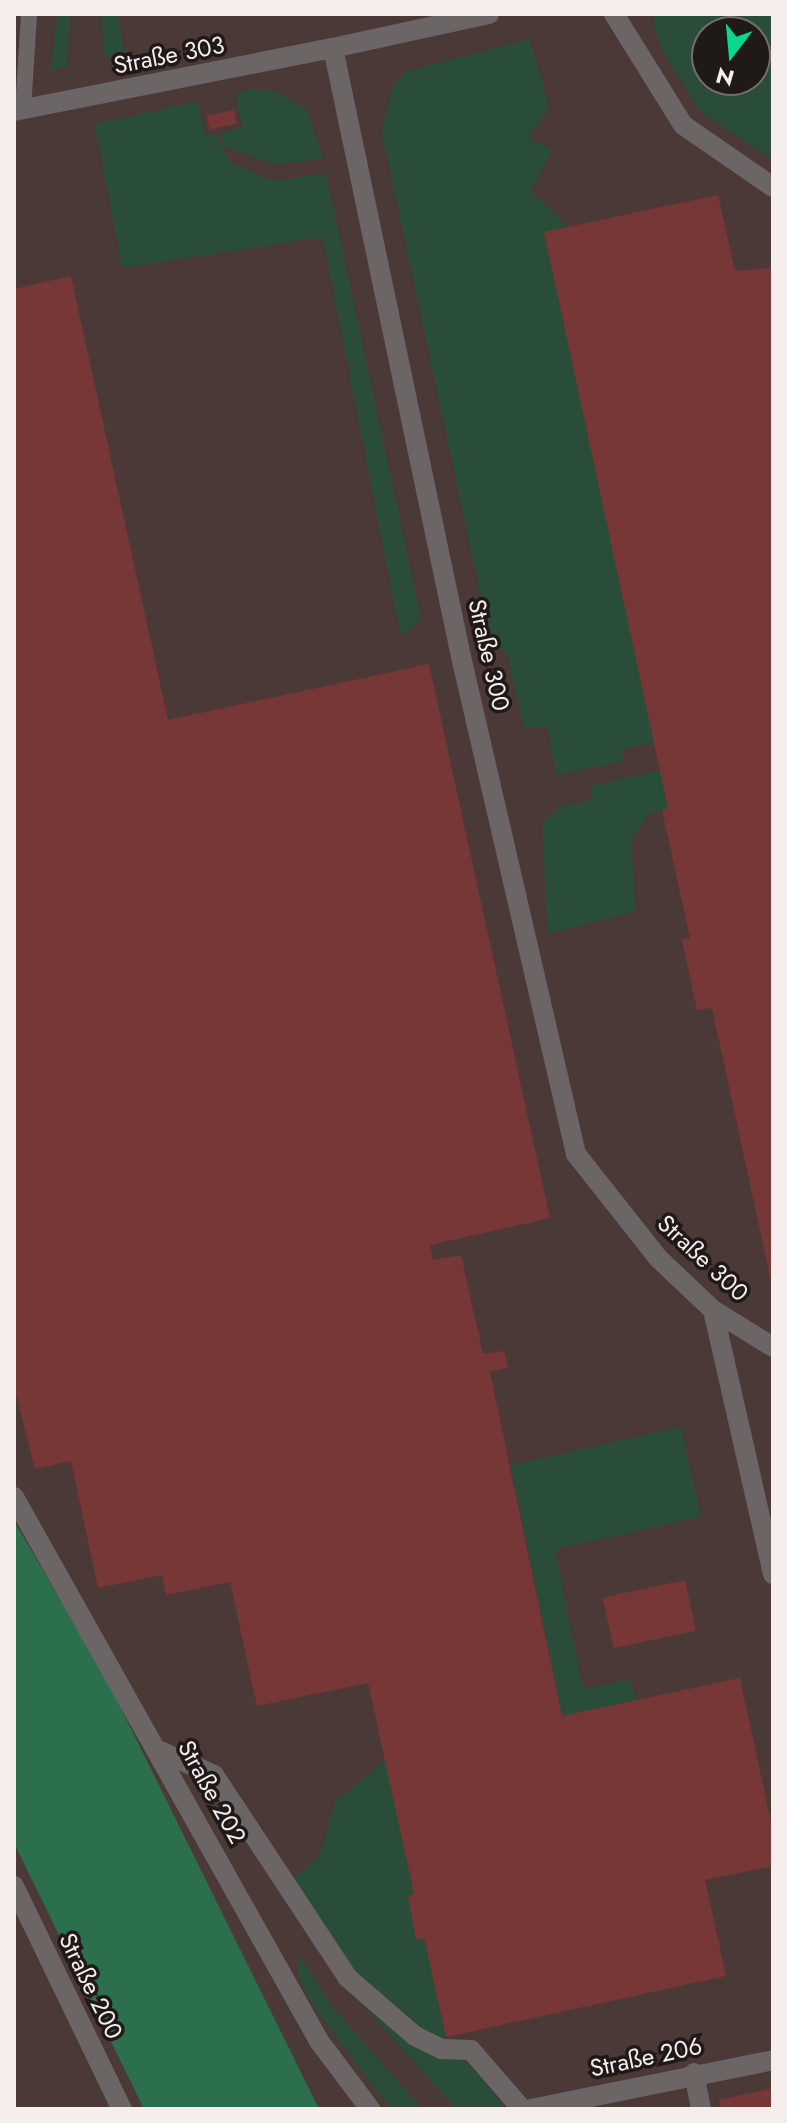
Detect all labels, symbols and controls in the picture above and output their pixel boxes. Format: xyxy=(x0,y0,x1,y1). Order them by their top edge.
north arrow xyxy=(691,16,771,96)
street label: Straße 303 xyxy=(111,30,227,80)
text: N xyxy=(712,59,738,95)
street label: Straße 300 xyxy=(462,596,516,714)
street label: Straße 300 xyxy=(652,1209,754,1307)
street label: Straße 202 xyxy=(172,1735,252,1849)
street label: Straße 200 xyxy=(53,1928,129,2044)
street label: Straße 206 xyxy=(587,2031,705,2083)

